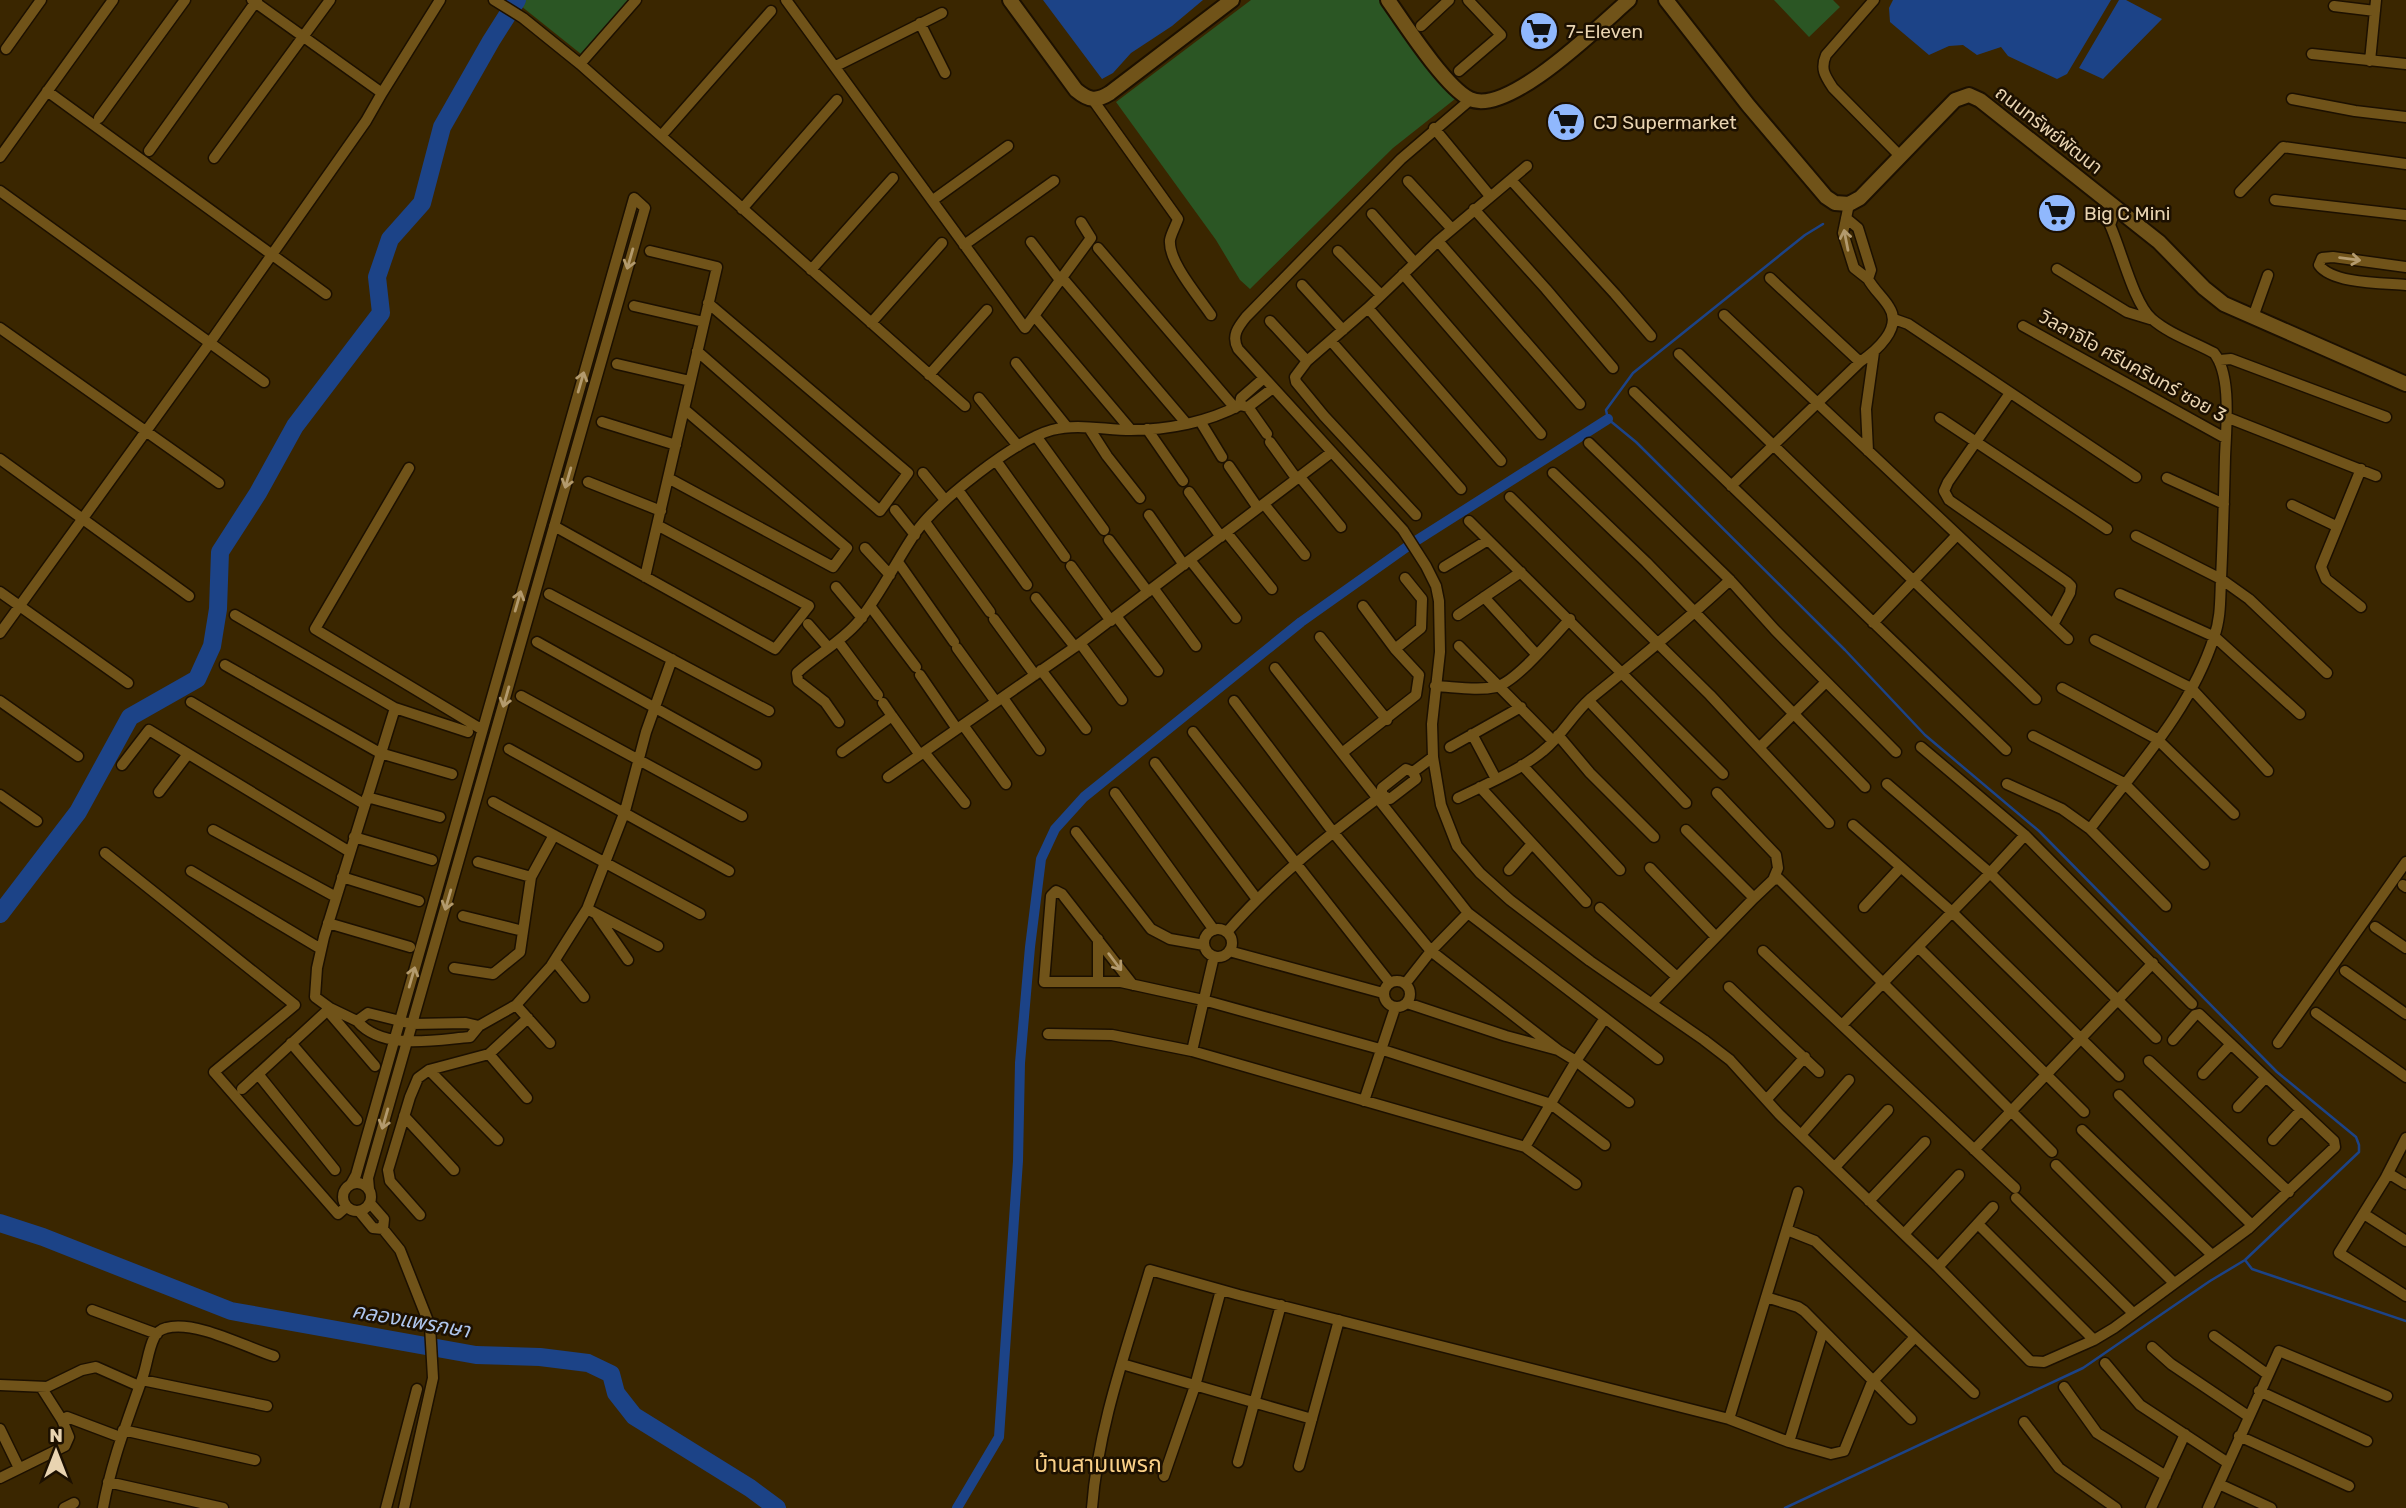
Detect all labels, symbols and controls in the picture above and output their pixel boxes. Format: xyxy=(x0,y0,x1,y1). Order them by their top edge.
supermarket icon: 7-Eleven xyxy=(1518,10,1560,52)
place label: 7-Eleven xyxy=(1566,20,1643,43)
street label: ถนนทรัพย์พัฒนา xyxy=(1991,81,2107,179)
supermarket icon: CJ Supermarket xyxy=(1545,101,1587,143)
place label: CJ Supermarket xyxy=(1593,111,1737,134)
supermarket icon: Big C Mini xyxy=(2036,192,2078,234)
place label: Big C Mini xyxy=(2084,202,2170,225)
one-way arrow xyxy=(1839,229,1852,251)
one-way arrow xyxy=(623,248,636,270)
one-way arrow xyxy=(2338,253,2361,266)
street label: วิลลาจิโอ ศรีนครินทร์ ซอย 3 xyxy=(2035,305,2230,427)
one-way arrow xyxy=(575,371,588,393)
one-way arrow xyxy=(561,467,574,489)
one-way arrow xyxy=(512,590,525,612)
one-way arrow xyxy=(498,685,511,707)
one-way arrow xyxy=(440,889,453,911)
one-way arrow xyxy=(1108,953,1123,971)
one-way arrow xyxy=(407,967,420,989)
one-way arrow xyxy=(378,1108,391,1130)
water label: คลองแพรกษา xyxy=(350,1297,473,1343)
north arrow xyxy=(21,1417,91,1487)
text: N xyxy=(49,1424,63,1447)
district label: บ้านสามแพรก xyxy=(1034,1450,1162,1478)

